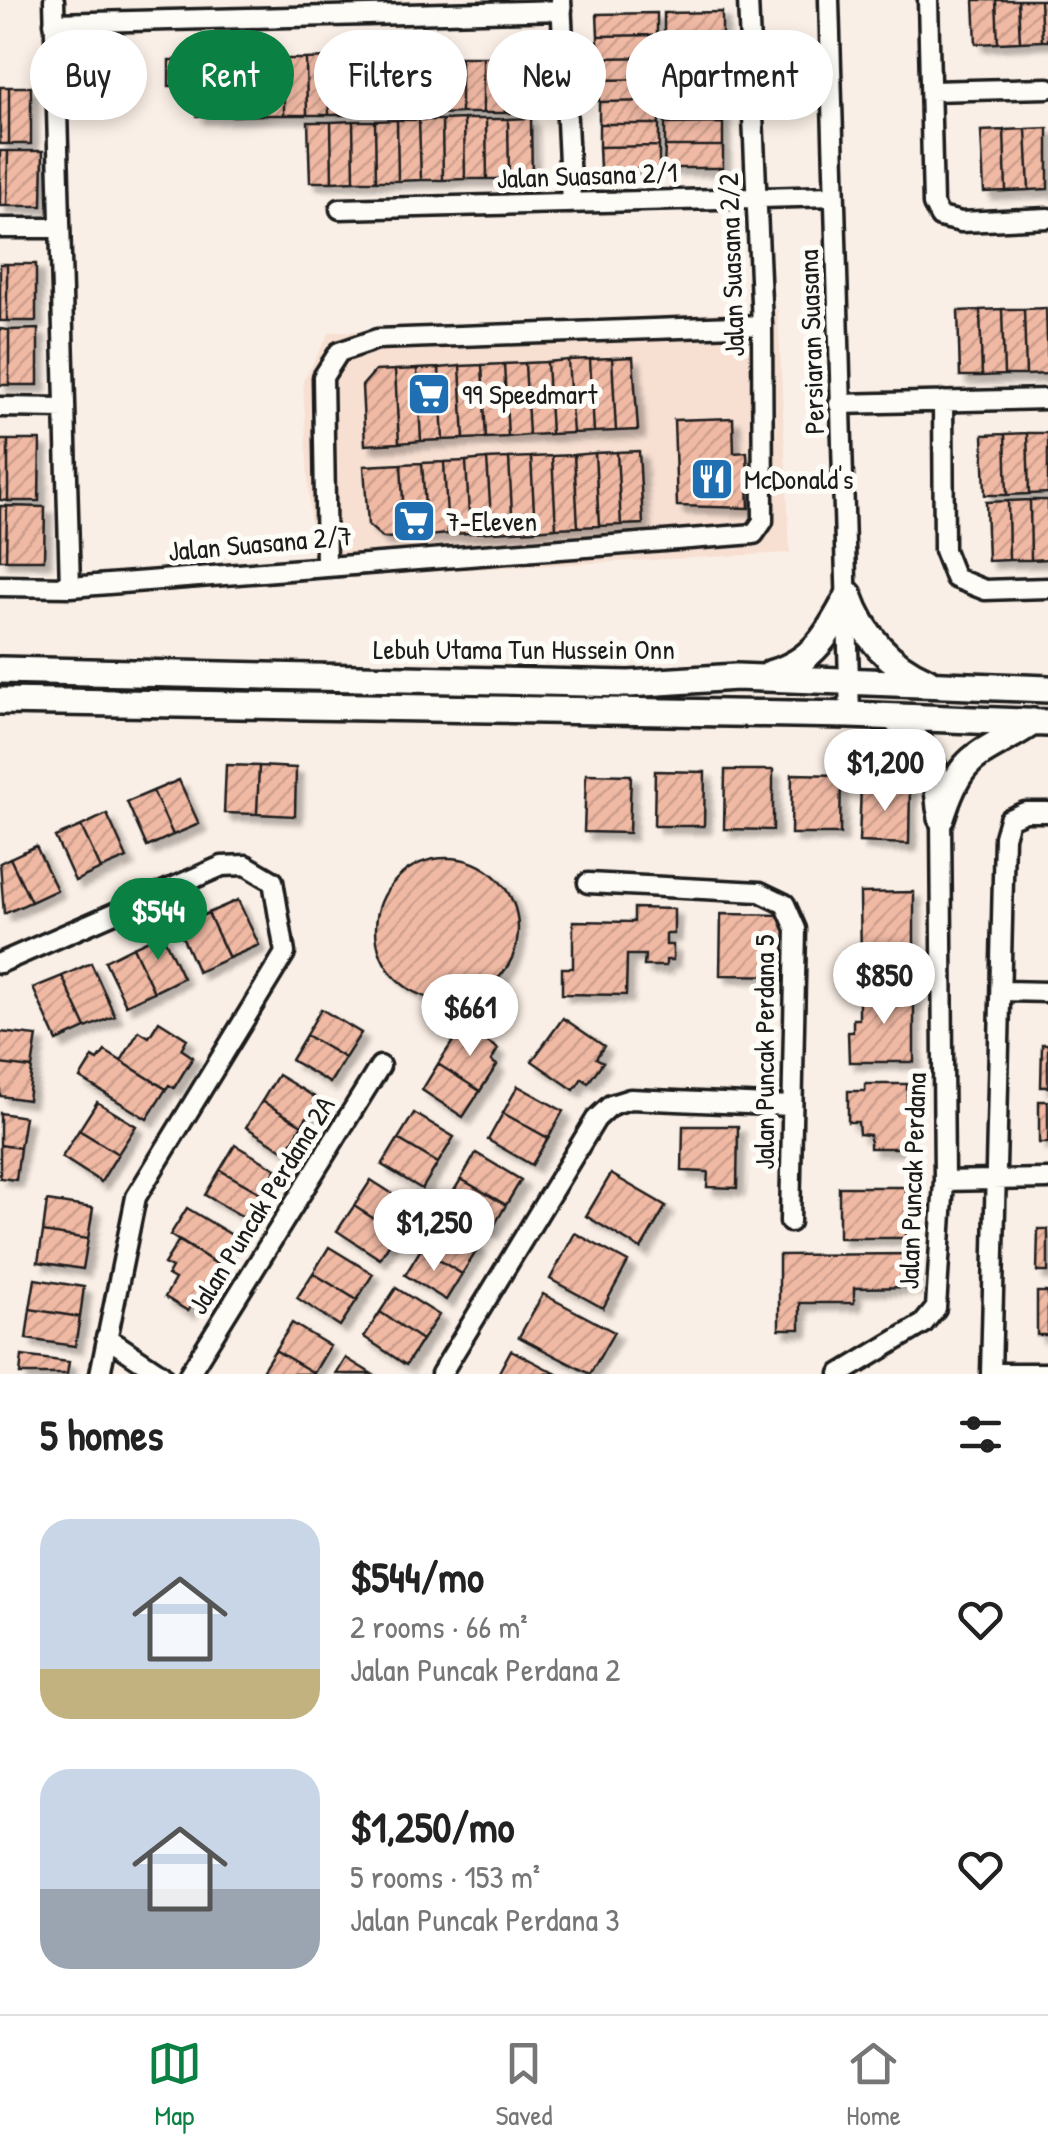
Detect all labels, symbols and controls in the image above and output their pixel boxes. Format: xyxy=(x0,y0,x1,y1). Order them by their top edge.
chip: Buy xyxy=(30,30,147,120)
chip: Rent xyxy=(167,30,294,120)
chip: Filters xyxy=(314,30,467,120)
chip: New xyxy=(487,30,606,120)
chip: Apartment xyxy=(626,30,833,120)
street label: Jalan Suasana 2/1 xyxy=(496,153,678,197)
street label: Jalan Suasana 2/2 xyxy=(709,173,753,357)
street label: Persiaran Suasana xyxy=(789,249,833,435)
supermarket icon: 99 Speedmart xyxy=(406,371,452,417)
place label: 99 Speedmart xyxy=(462,375,598,413)
restaurant icon: McDonald's xyxy=(689,456,735,502)
place label: McDonald's xyxy=(744,460,853,498)
supermarket icon: 7-Eleven xyxy=(391,498,437,544)
place label: 7-Eleven xyxy=(446,502,537,540)
street label: Jalan Suasana 2/7 xyxy=(166,516,354,570)
street label: Lebuh Utama Tun Hussein Onn xyxy=(373,630,675,668)
pin: $1,200 xyxy=(804,729,966,814)
text: $1,200 xyxy=(846,740,924,783)
pin: $544 xyxy=(99,878,217,963)
text: $544 xyxy=(131,889,185,932)
street label: Jalan Puncak Perdana 5 xyxy=(745,934,783,1170)
pin: $850 xyxy=(825,942,943,1027)
text: $850 xyxy=(855,953,913,996)
pin: $661 xyxy=(411,974,529,1059)
text: $661 xyxy=(443,985,497,1028)
street label: Jalan Puncak Perdana xyxy=(889,1072,935,1290)
street label: Jalan Puncak Perdana 2A xyxy=(179,1089,344,1321)
pin: $1,250 xyxy=(353,1189,515,1274)
text: $1,250 xyxy=(395,1200,473,1243)
text: 5 homes xyxy=(40,1406,163,1463)
icon: filters xyxy=(953,1407,1008,1462)
text: $544/mo xyxy=(350,1548,484,1605)
icon: home xyxy=(120,1559,240,1679)
icon: heart xyxy=(953,1592,1008,1647)
text: 2 rooms · 66 m² xyxy=(350,1605,528,1648)
text: Jalan Puncak Perdana 2 xyxy=(350,1648,620,1691)
text: $1,250/mo xyxy=(350,1798,515,1855)
icon: home xyxy=(120,1809,240,1929)
icon: heart xyxy=(953,1842,1008,1897)
text: 5 rooms · 153 m² xyxy=(350,1855,540,1898)
text: Jalan Puncak Perdana 3 xyxy=(350,1898,620,1941)
tab: Map xyxy=(147,2036,202,2134)
tab: Saved xyxy=(495,2036,553,2134)
tab: Home xyxy=(846,2036,901,2134)

